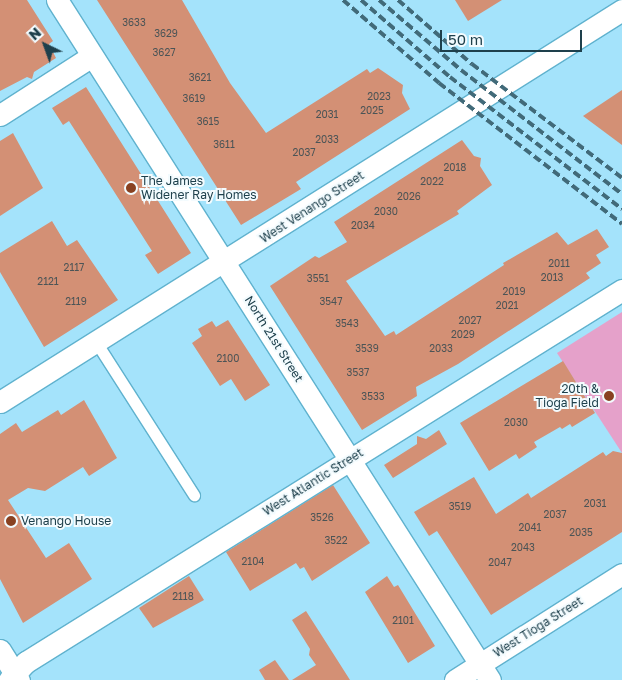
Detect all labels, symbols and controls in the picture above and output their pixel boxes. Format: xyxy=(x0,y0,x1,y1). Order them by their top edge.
house number: 3633 xyxy=(122,17,146,29)
north arrow xyxy=(20,20,70,70)
scale bar xyxy=(442,20,584,52)
text: N xyxy=(25,24,44,43)
house number: 3629 xyxy=(154,28,178,40)
text: 50 m xyxy=(448,30,483,48)
house number: 3627 xyxy=(153,47,175,59)
house number: 3621 xyxy=(189,72,211,84)
house number: 2023 xyxy=(367,91,391,103)
house number: 3619 xyxy=(183,93,205,105)
house number: 2025 xyxy=(360,105,384,117)
house number: 2031 xyxy=(316,109,338,121)
house number: 3615 xyxy=(197,116,219,128)
house number: 2033 xyxy=(315,134,339,146)
house number: 3611 xyxy=(213,139,235,151)
house number: 2037 xyxy=(292,147,316,159)
house number: 2018 xyxy=(444,162,466,174)
street label: West Venango Street xyxy=(257,168,367,246)
place label: The James Widener Ray Homes xyxy=(141,174,257,202)
house number: 2022 xyxy=(420,176,444,188)
marker: The James Widener Ray Homes xyxy=(125,182,137,194)
house number: 2026 xyxy=(397,191,421,203)
house number: 2030 xyxy=(374,206,398,218)
house number: 2034 xyxy=(351,220,375,232)
house number: 2011 xyxy=(548,258,570,270)
house number: 2117 xyxy=(64,262,84,274)
house number: 2013 xyxy=(541,272,563,284)
house number: 3551 xyxy=(307,273,329,285)
house number: 2121 xyxy=(37,276,59,288)
house number: 2019 xyxy=(503,286,525,298)
street label: North 21st Street xyxy=(242,293,306,385)
house number: 2119 xyxy=(65,296,87,308)
house number: 3547 xyxy=(319,296,343,308)
house number: 2021 xyxy=(496,300,518,312)
house number: 2027 xyxy=(458,315,482,327)
house number: 3543 xyxy=(335,318,359,330)
house number: 2029 xyxy=(451,329,475,341)
house number: 3539 xyxy=(355,343,379,355)
house number: 2033 xyxy=(429,343,453,355)
house number: 2100 xyxy=(216,353,240,365)
house number: 3537 xyxy=(347,367,369,379)
place label: 20th & Tioga Field xyxy=(536,382,599,410)
marker: 20th & Tioga Field xyxy=(603,390,615,402)
house number: 3533 xyxy=(361,391,385,403)
house number: 2030 xyxy=(504,417,528,429)
street label: West Atlantic Street xyxy=(260,445,366,519)
house number: 2031 xyxy=(584,498,606,510)
house number: 3519 xyxy=(449,501,471,513)
house number: 2037 xyxy=(543,509,567,521)
house number: 3526 xyxy=(310,512,334,524)
place label: Venango House xyxy=(21,514,111,528)
marker: Venango House xyxy=(5,515,17,527)
house number: 2041 xyxy=(519,522,541,534)
house number: 2035 xyxy=(569,527,593,539)
house number: 3522 xyxy=(324,535,348,547)
house number: 2043 xyxy=(511,542,535,554)
house number: 2104 xyxy=(242,556,264,568)
house number: 2047 xyxy=(488,557,512,569)
house number: 2118 xyxy=(172,591,194,603)
street label: West Tioga Street xyxy=(491,594,585,660)
house number: 2101 xyxy=(392,615,414,627)

